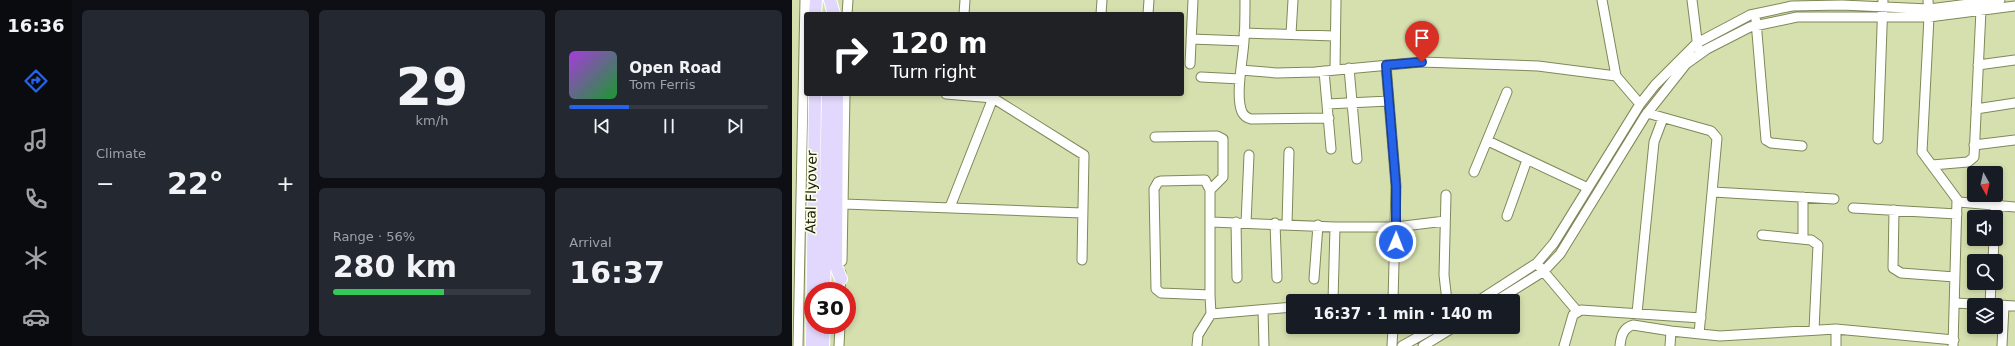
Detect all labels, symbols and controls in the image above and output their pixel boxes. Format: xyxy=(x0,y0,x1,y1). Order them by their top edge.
text: 16:36 xyxy=(7,15,65,36)
pin xyxy=(1405,21,1439,62)
text: 120 m xyxy=(890,27,987,60)
icon: arrive xyxy=(1411,27,1433,49)
icon: right xyxy=(824,28,876,80)
text: 29 xyxy=(396,57,468,117)
text: Open Road xyxy=(629,59,722,77)
text: Turn right xyxy=(890,61,976,82)
icon: directions xyxy=(22,67,50,95)
text: Tom Ferris xyxy=(629,77,695,92)
text: km/h xyxy=(416,113,448,128)
icon: previous xyxy=(591,115,613,137)
icon: pause xyxy=(658,115,680,137)
icon: next xyxy=(724,115,746,137)
icon: music xyxy=(22,126,50,154)
text: Climate xyxy=(96,146,146,161)
street label: Atal Flyover xyxy=(802,150,820,234)
text: 22° xyxy=(167,166,224,201)
north arrow xyxy=(1967,166,2003,202)
map controls xyxy=(1967,166,2003,334)
text: − xyxy=(96,171,114,196)
text: + xyxy=(276,171,295,196)
icon: phone xyxy=(22,185,50,213)
button: sound xyxy=(1967,210,2003,246)
position arrow xyxy=(1375,221,1417,263)
text: Range · 56% xyxy=(333,229,415,244)
text: Arrival xyxy=(569,235,612,250)
icon: climate xyxy=(22,244,50,272)
text: 280 km xyxy=(333,249,457,284)
button: search xyxy=(1967,254,2003,290)
text: 16:37 xyxy=(569,255,665,290)
speed limit sign: 30 xyxy=(804,282,856,334)
button: layers xyxy=(1967,298,2003,334)
icon: car xyxy=(22,303,50,331)
text: 16:37 · 1 min · 140 m xyxy=(1313,305,1493,323)

